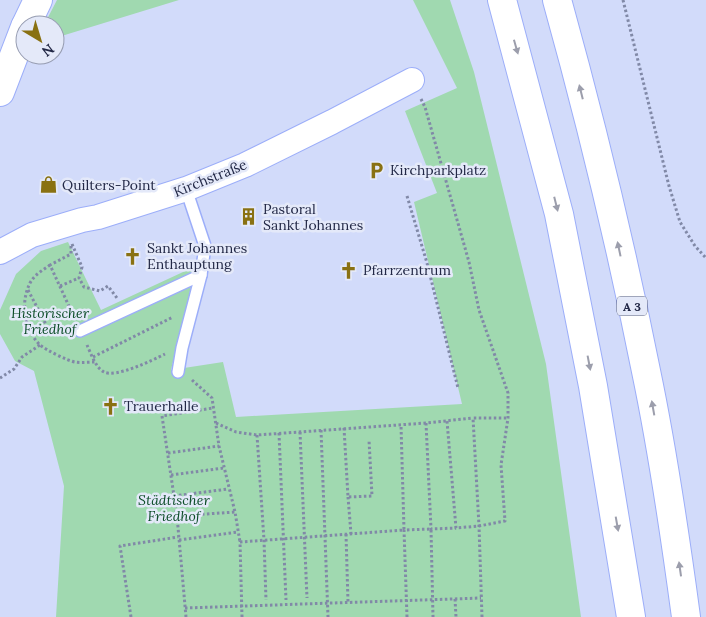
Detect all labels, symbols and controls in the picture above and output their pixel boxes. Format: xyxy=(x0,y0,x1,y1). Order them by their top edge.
north arrow xyxy=(15,15,65,65)
one-way arrow xyxy=(512,39,520,54)
text: N xyxy=(38,40,58,61)
one-way arrow xyxy=(577,84,585,99)
street label: Kirchstraße xyxy=(171,155,250,201)
parking icon: Kirchparkplatz xyxy=(366,160,386,180)
place label: Kirchparkplatz xyxy=(390,161,486,179)
shop icon: Quilters-Point xyxy=(38,175,58,195)
place label: Quilters-Point xyxy=(62,176,156,194)
one-way arrow xyxy=(552,197,560,212)
place label: Pastoral Sankt Johannes xyxy=(263,200,363,234)
building icon: Pastoral Sankt Johannes xyxy=(239,207,259,227)
place label: Sankt Johannes Enthauptung xyxy=(147,239,247,273)
one-way arrow xyxy=(615,241,623,257)
church icon: Sankt Johannes Enthauptung xyxy=(123,246,143,266)
church icon: Pfarrzentrum xyxy=(339,260,359,280)
place label: Pfarrzentrum xyxy=(363,261,451,279)
road number: A 3 xyxy=(617,296,647,316)
park label: Historischer Friedhof xyxy=(11,304,90,338)
one-way arrow xyxy=(585,356,593,372)
church icon: Trauerhalle xyxy=(100,396,120,416)
place label: Trauerhalle xyxy=(124,397,199,415)
one-way arrow xyxy=(648,400,656,416)
park label: Städtischer Friedhof xyxy=(138,491,211,525)
one-way arrow xyxy=(613,516,621,532)
one-way arrow xyxy=(675,560,683,576)

